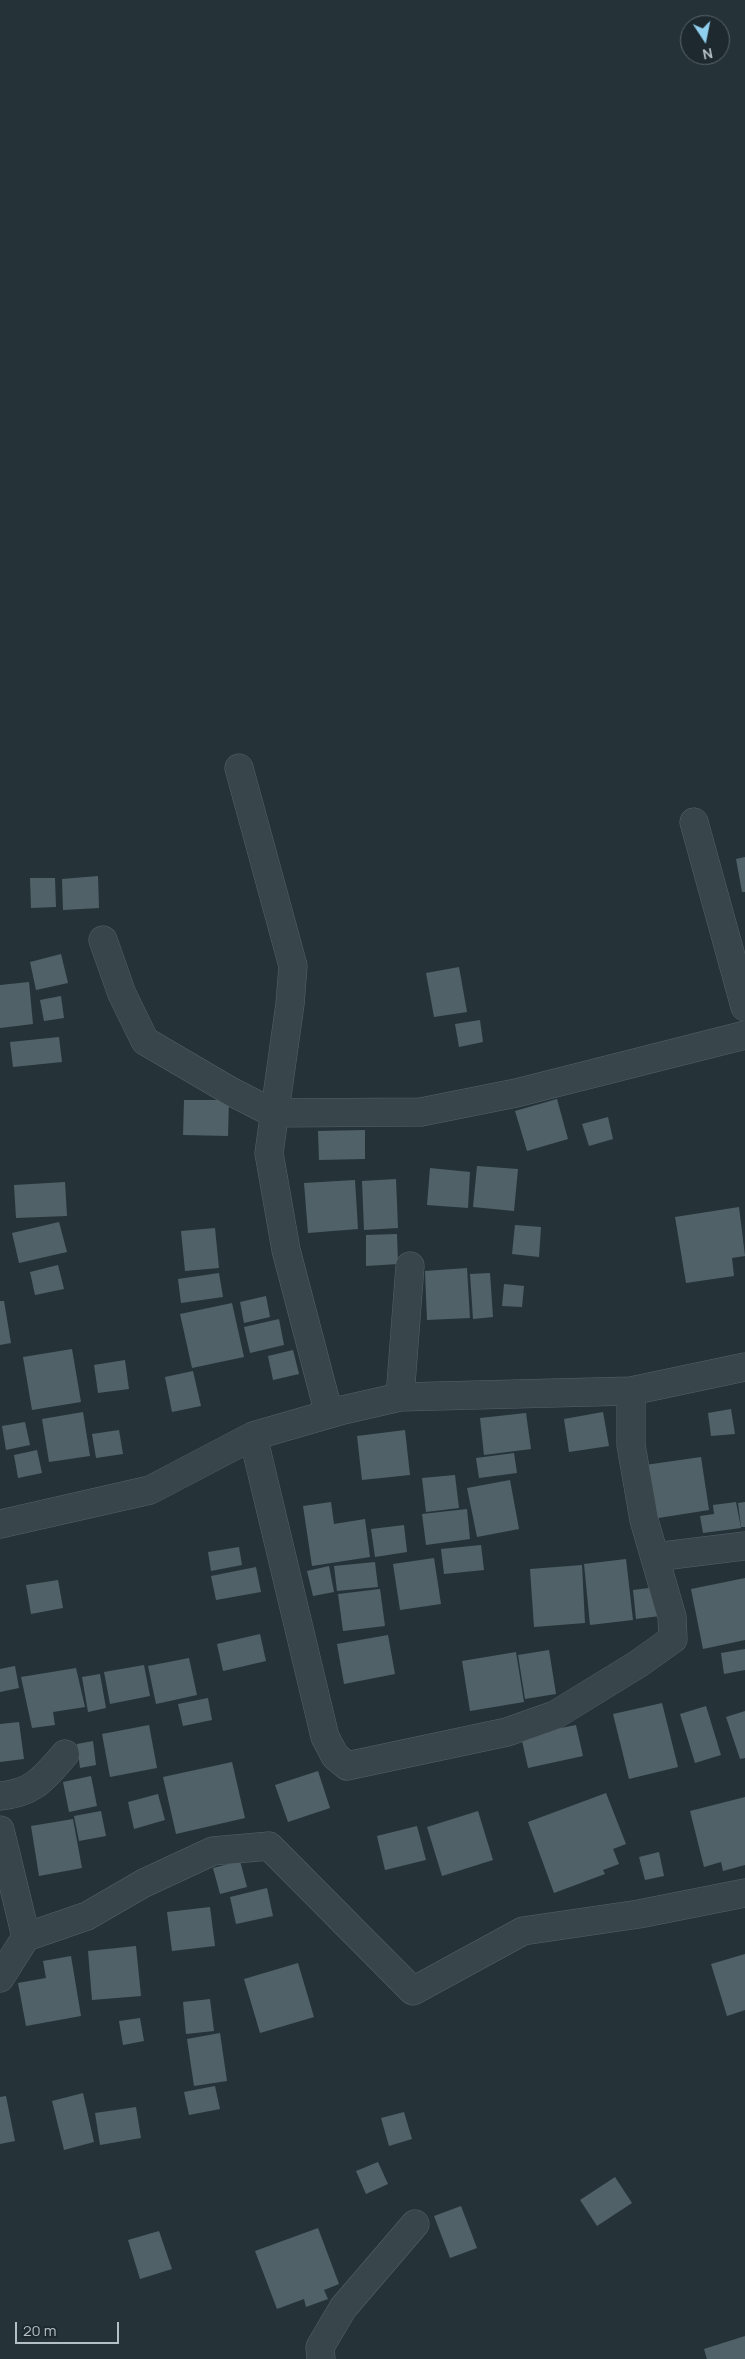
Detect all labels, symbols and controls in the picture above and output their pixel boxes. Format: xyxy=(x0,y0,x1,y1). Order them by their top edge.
north arrow xyxy=(680,15,730,65)
text: N xyxy=(701,44,715,65)
scale bar xyxy=(18,2312,121,2344)
text: 20 m xyxy=(23,2320,56,2341)

